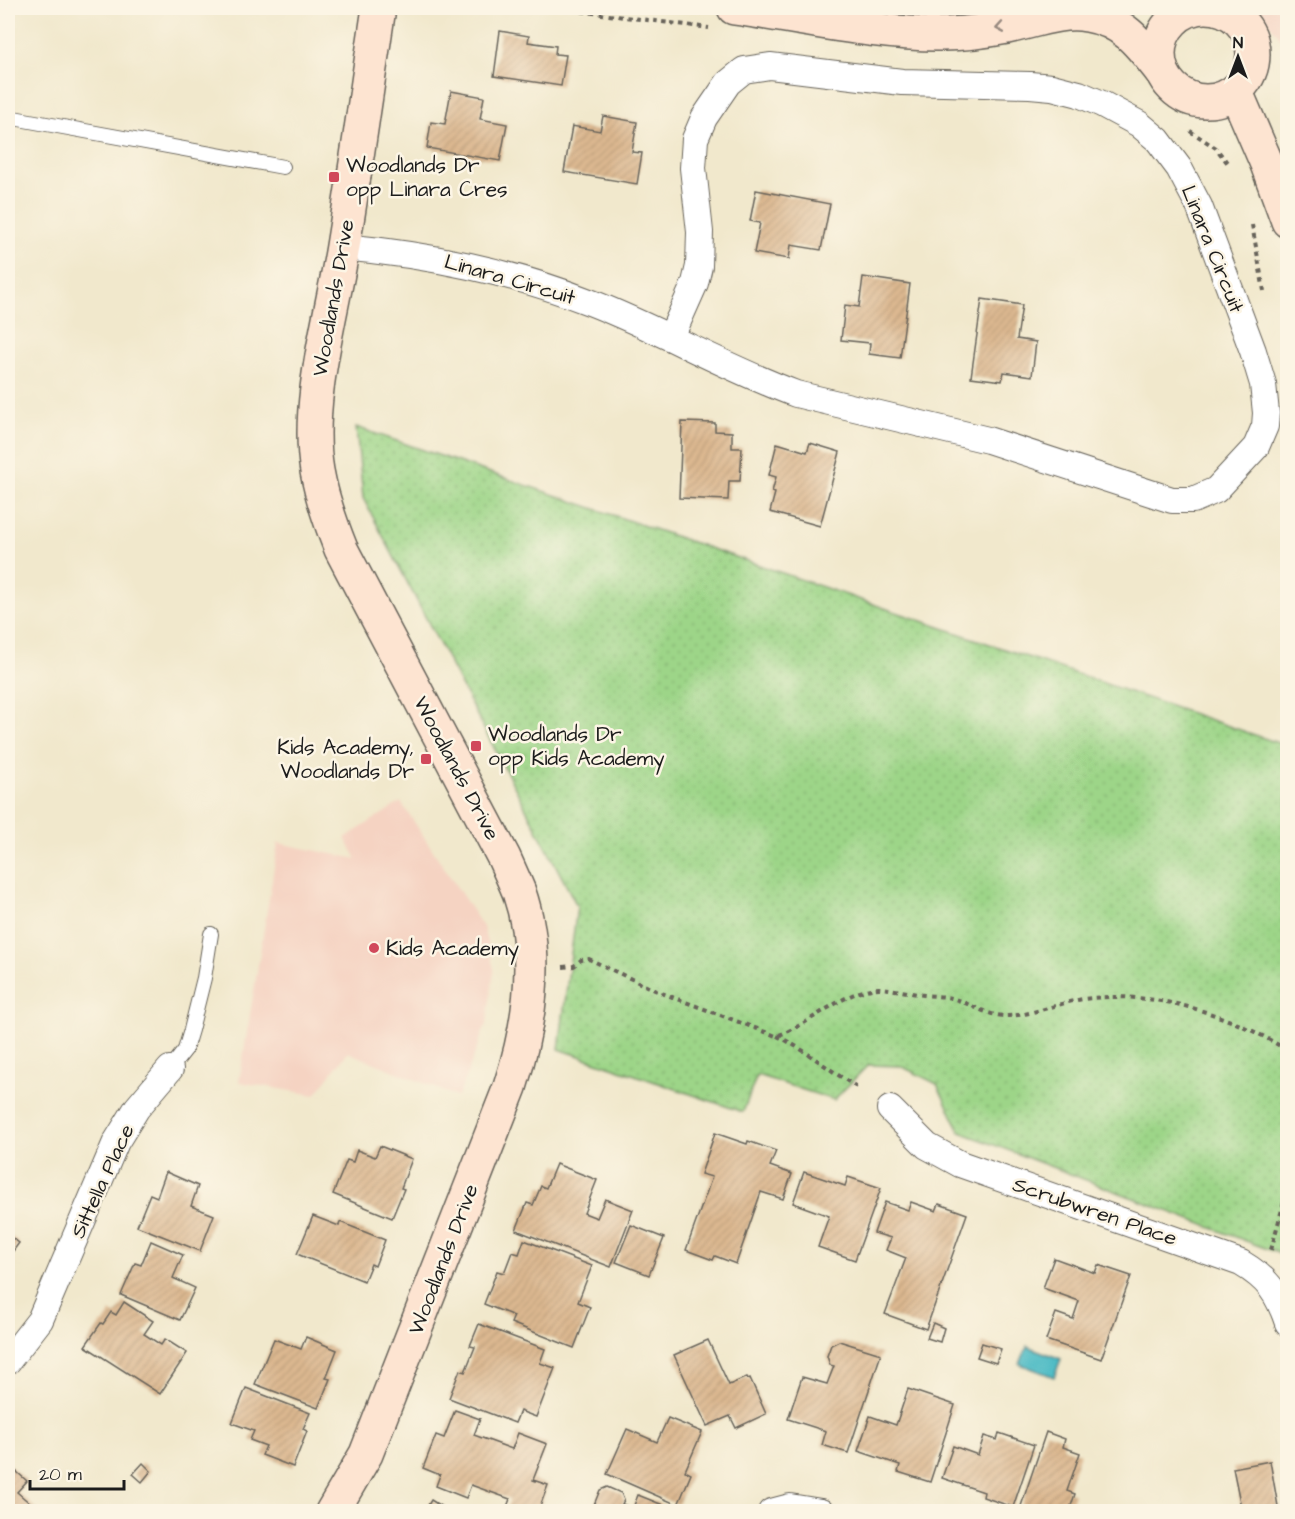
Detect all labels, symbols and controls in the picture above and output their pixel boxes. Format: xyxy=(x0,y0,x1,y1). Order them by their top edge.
one-way arrow xyxy=(996,21,1005,33)
north arrow xyxy=(1208,27,1268,87)
text: N xyxy=(1233,32,1243,54)
place label: Woodlands Dr opp Linara Cres xyxy=(346,151,508,205)
marker: Woodlands Dr opp Linara Cres xyxy=(327,170,341,184)
street label: Linara Circuit xyxy=(1174,181,1251,318)
street label: Woodlands Drive xyxy=(305,217,362,379)
street label: Linara Circuit xyxy=(441,247,579,312)
street label: Woodlands Drive xyxy=(406,691,507,845)
place label: Woodlands Dr opp Kids Academy xyxy=(488,720,665,775)
place label: Kids Academy, Woodlands Dr xyxy=(277,733,414,786)
marker: Woodlands Dr opp Kids Academy xyxy=(469,739,483,753)
marker: Kids Academy, Woodlands Dr xyxy=(419,752,433,766)
place label: Kids Academy xyxy=(386,934,520,965)
marker: Kids Academy xyxy=(367,941,381,955)
street label: Sittella Place xyxy=(63,1119,142,1243)
street label: Scrubwren Place xyxy=(1009,1170,1181,1253)
street label: Woodlands Drive xyxy=(401,1180,485,1339)
scale bar xyxy=(30,1453,124,1491)
text: 20 m xyxy=(39,1462,82,1487)

